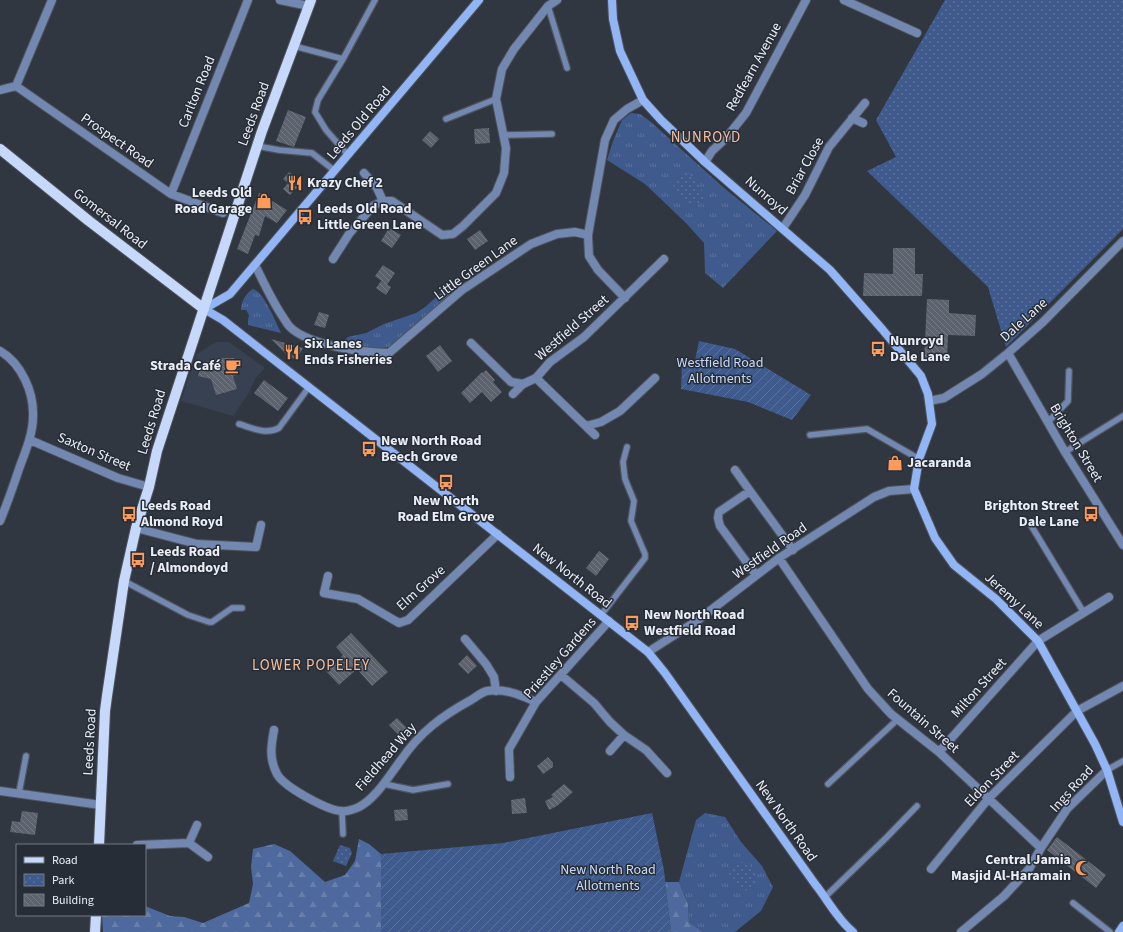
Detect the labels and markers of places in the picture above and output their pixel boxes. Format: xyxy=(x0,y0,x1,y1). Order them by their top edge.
place label: Krazy Chef 2 xyxy=(307,173,383,193)
restaurant icon: Krazy Chef 2 xyxy=(286,174,304,192)
place label: Leeds Old Road Garage xyxy=(174,183,252,219)
shop icon: Leeds Old Road Garage xyxy=(255,192,273,210)
place label: Leeds Old Road Little Green Lane xyxy=(317,199,422,235)
bus stop icon: Leeds Old Road Little Green Lane xyxy=(296,208,314,226)
place label: Nunroyd Dale Lane xyxy=(890,331,950,367)
place label: Six Lanes Ends Fisheries xyxy=(304,334,392,370)
bus stop icon: Nunroyd Dale Lane xyxy=(869,340,887,358)
restaurant icon: Six Lanes Ends Fisheries xyxy=(283,343,301,361)
place label: Strada Café xyxy=(150,356,221,376)
cafe icon: Strada Café xyxy=(224,357,242,375)
place label: New North Road Beech Grove xyxy=(381,431,481,467)
bus stop icon: New North Road Beech Grove xyxy=(360,440,378,458)
place label: Jacaranda xyxy=(907,453,971,473)
shop icon: Jacaranda xyxy=(886,454,904,472)
bus stop icon: New North Road Elm Grove xyxy=(437,473,455,491)
place label: New North Road Elm Grove xyxy=(397,491,495,527)
place label: Leeds Road Almond Royd xyxy=(140,496,223,532)
place label: Brighton Street Dale Lane xyxy=(984,496,1080,532)
bus stop icon: Leeds Road Almond Royd xyxy=(120,505,138,523)
bus stop icon: Brighton Street Dale Lane xyxy=(1082,505,1100,523)
place label: Leeds Road / Almondoyd xyxy=(150,542,228,578)
bus stop icon: Leeds Road / Almondoyd xyxy=(129,551,147,569)
place label: New North Road Westfield Road xyxy=(644,605,744,641)
bus stop icon: New North Road Westfield Road xyxy=(623,614,641,632)
place label: Central Jamia Masjid Al-Haramain xyxy=(951,850,1071,886)
mosque icon: Central Jamia Masjid Al-Haramain xyxy=(1074,859,1092,877)

